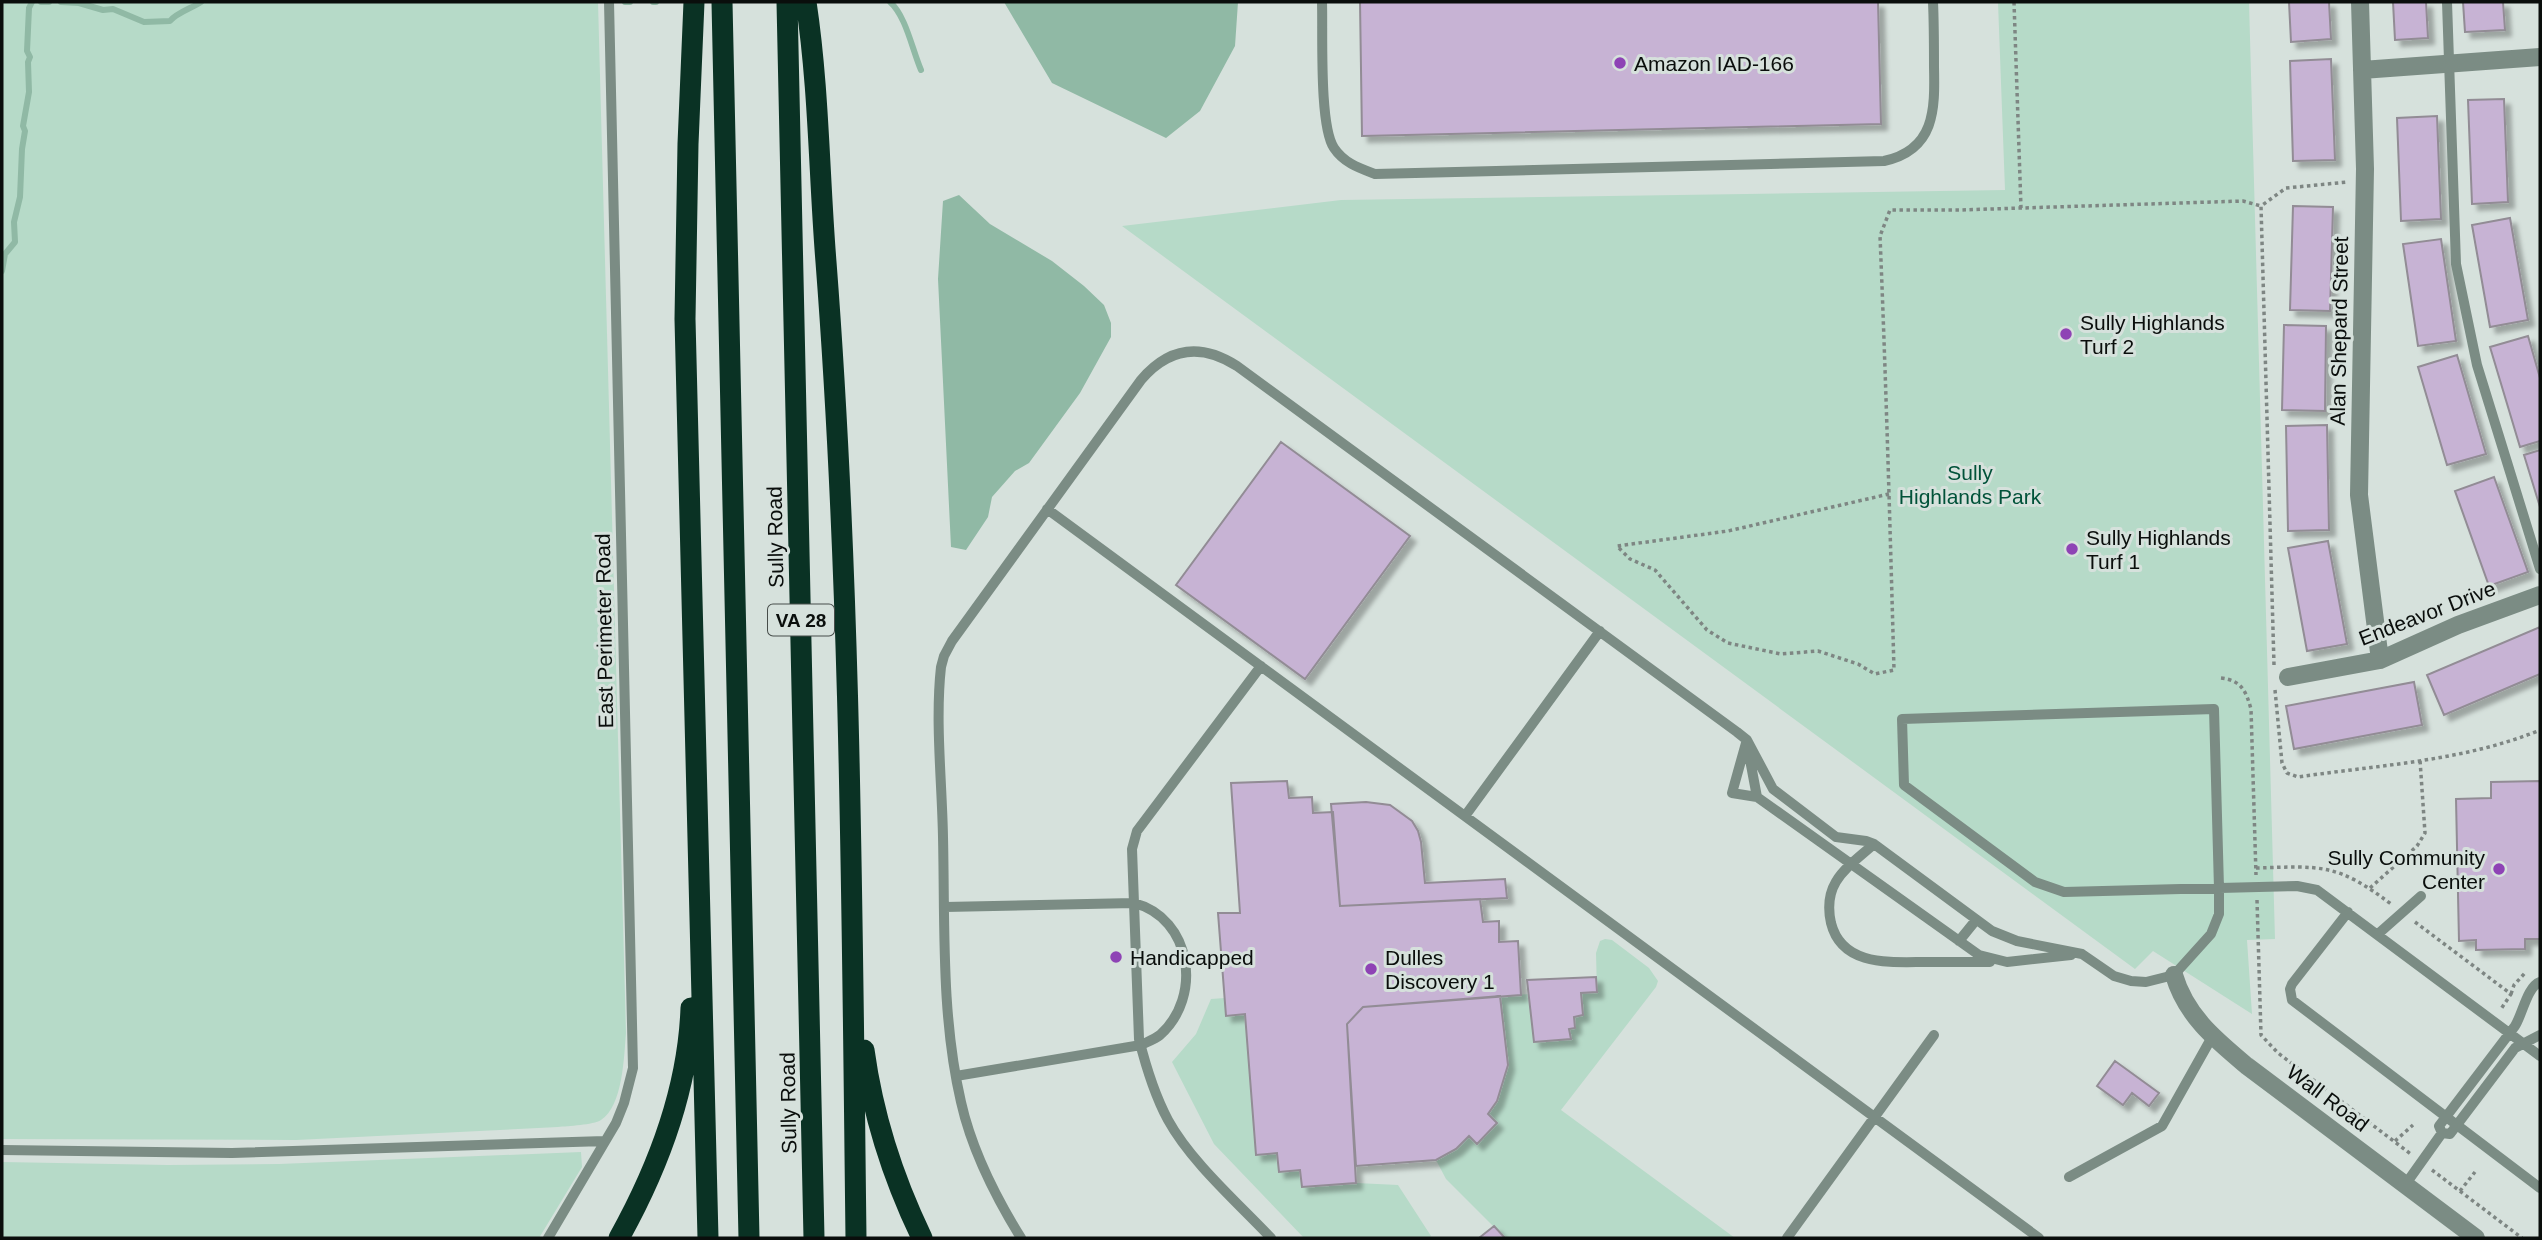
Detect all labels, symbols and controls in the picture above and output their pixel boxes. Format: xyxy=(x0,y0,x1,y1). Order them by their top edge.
place label: Amazon IAD-166 xyxy=(1634,52,1794,75)
marker: Amazon IAD-166 xyxy=(1612,55,1628,71)
street label: Alan Shepard Street xyxy=(2326,236,2352,426)
place label: Sully Highlands Turf 2 xyxy=(2080,311,2225,358)
marker: Sully Highlands Turf 2 xyxy=(2058,326,2074,342)
park label: Sully Highlands Park xyxy=(1899,461,2042,508)
street label: Sully Road xyxy=(763,486,787,588)
place label: Sully Highlands Turf 1 xyxy=(2086,526,2231,573)
street label: East Perimeter Road xyxy=(591,533,617,729)
marker: Sully Highlands Turf 1 xyxy=(2064,541,2080,557)
street label: Endeavor Drive xyxy=(2355,576,2499,650)
road number: VA 28 xyxy=(768,604,834,636)
place label: Sully Community Center xyxy=(2327,846,2485,893)
marker: Sully Community Center xyxy=(2491,861,2507,877)
place label: Handicapped xyxy=(1130,946,1254,969)
place label: Dulles Discovery 1 xyxy=(1385,946,1495,993)
marker: Handicapped xyxy=(1108,949,1124,965)
marker: Dulles Discovery 1 xyxy=(1363,961,1379,977)
street label: Sully Road xyxy=(776,1052,800,1154)
street label: Wall Road xyxy=(2283,1060,2373,1136)

